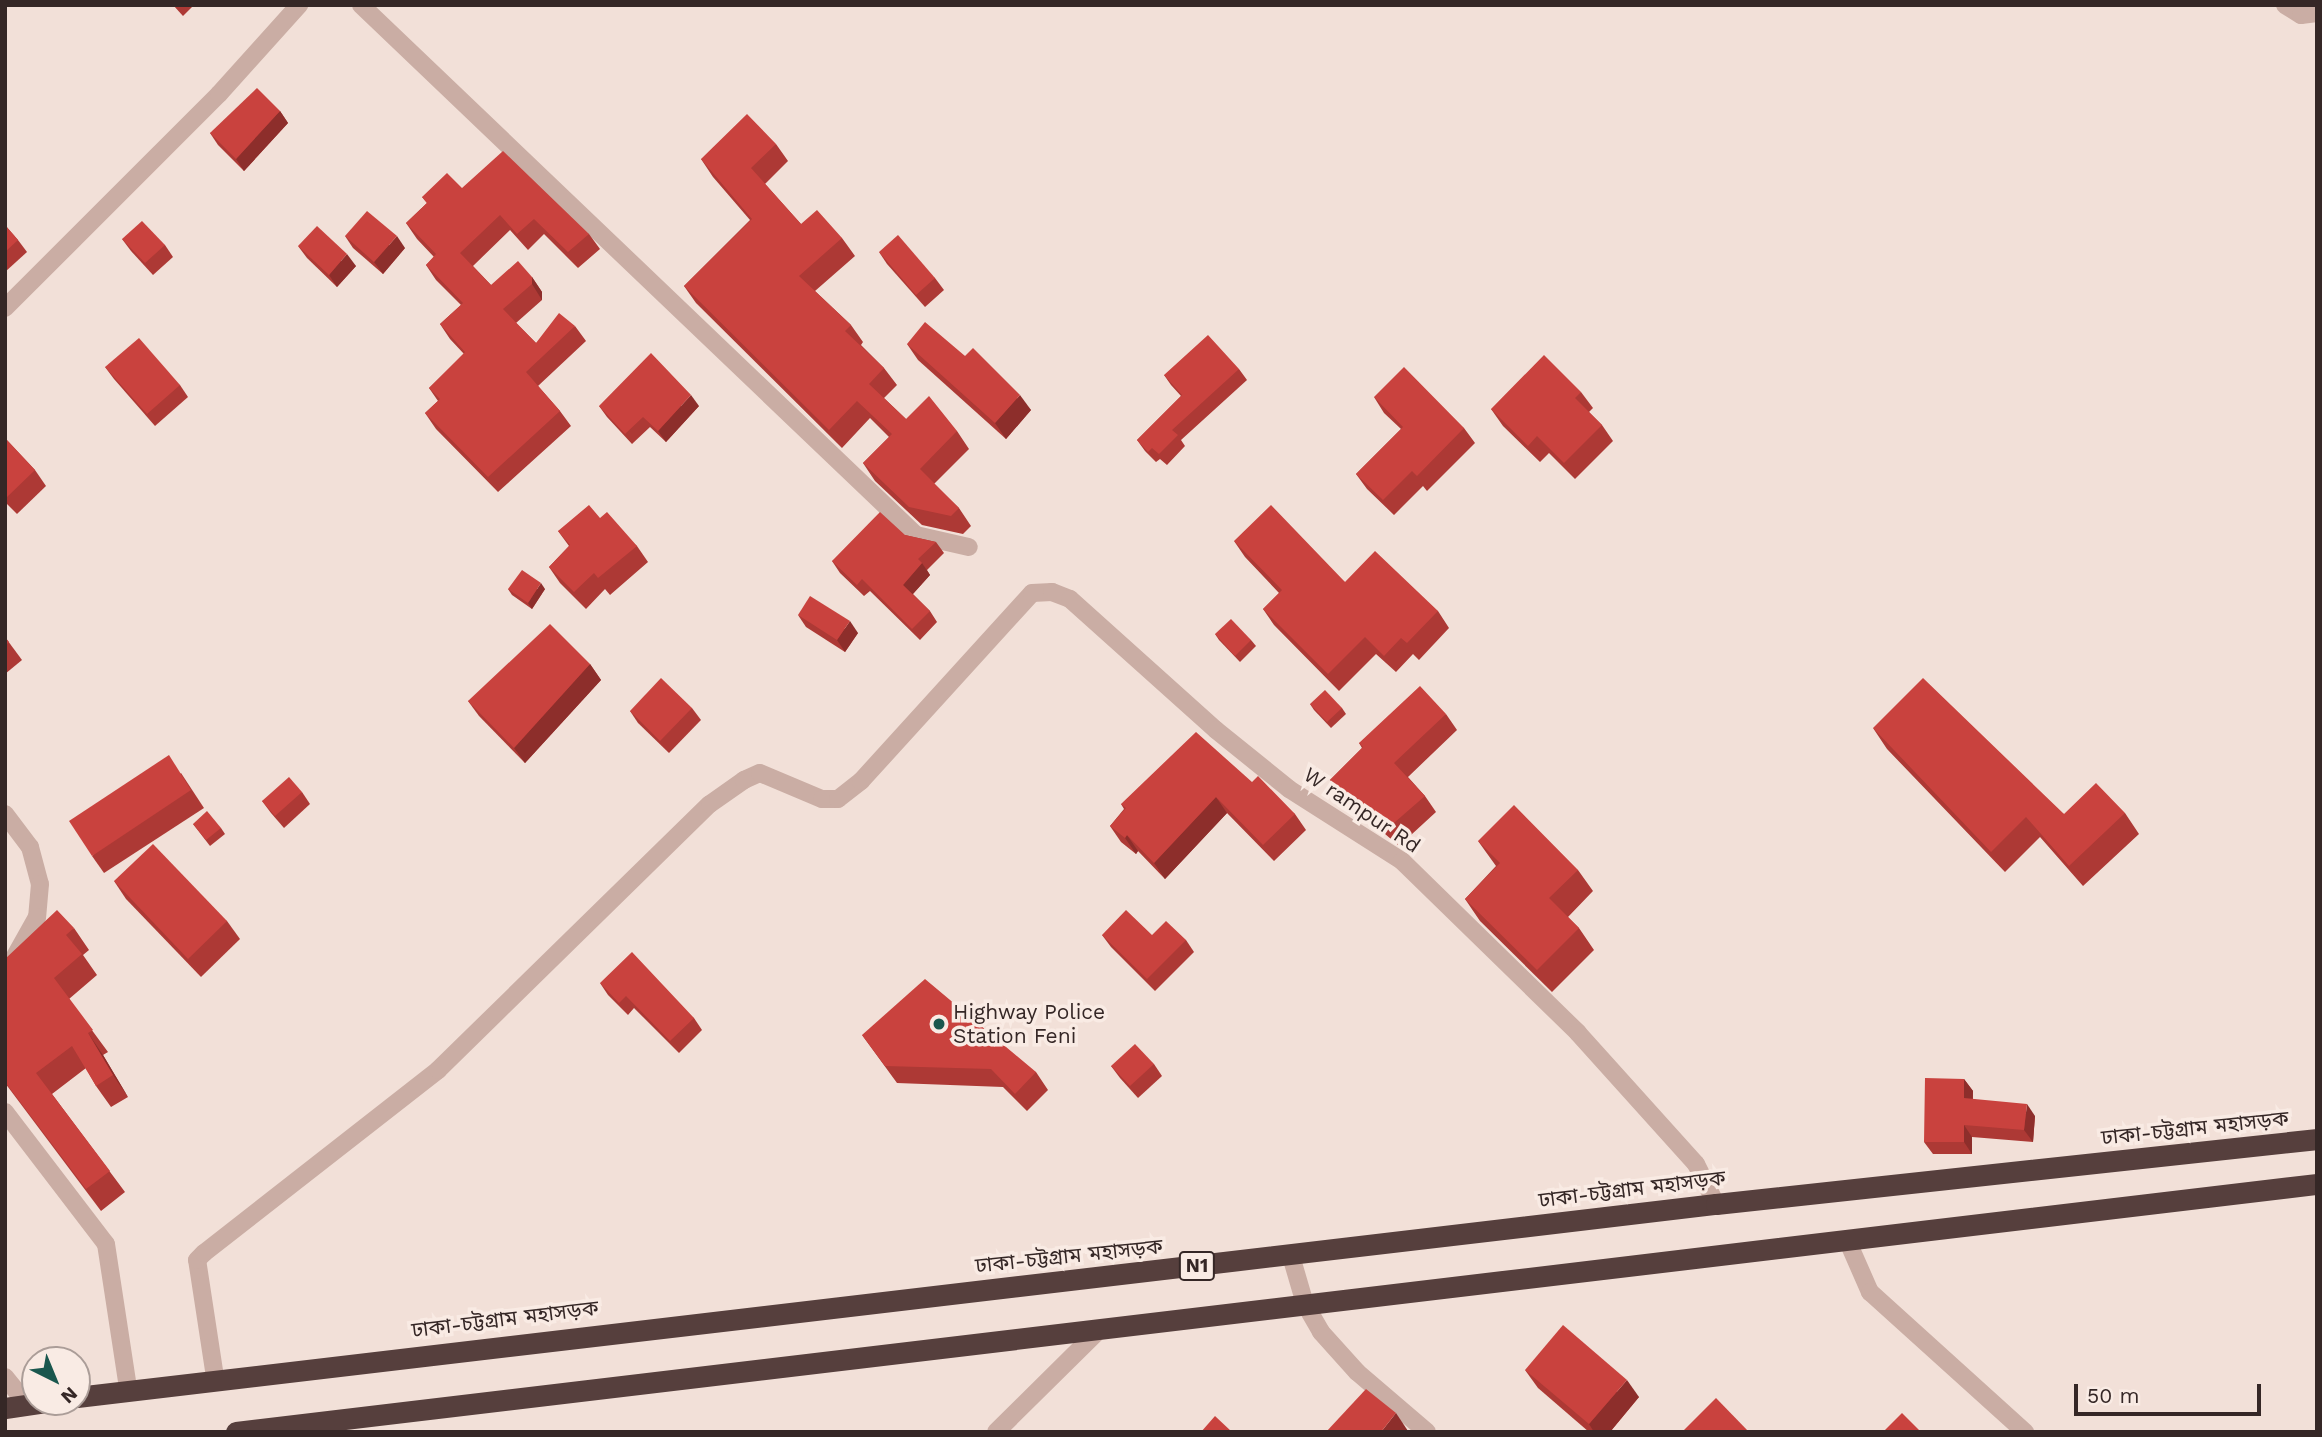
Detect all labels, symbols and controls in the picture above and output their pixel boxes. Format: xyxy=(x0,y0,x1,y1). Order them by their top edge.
street label: W rampur Rd xyxy=(1299,761,1425,859)
place label: Highway Police Station Feni xyxy=(953,999,1106,1049)
marker: Highway Police Station Feni xyxy=(931,1016,947,1032)
street label: ঢাকা-চট্টগ্রাম মহাসড়ক xyxy=(2100,1106,2290,1150)
street label: ঢাকা-চট্টগ্রাম মহাসড়ক xyxy=(1537,1165,1727,1213)
street label: ঢাকা-চট্টগ্রাম মহাসড়ক xyxy=(974,1234,1164,1278)
road number: N1 xyxy=(1178,1250,1216,1282)
street label: ঢাকা-চট্টগ্রাম মহাসড়ক xyxy=(410,1295,600,1343)
north arrow xyxy=(21,1346,91,1416)
scale bar xyxy=(2077,1370,2264,1414)
text: N xyxy=(56,1382,82,1408)
text: 50 m xyxy=(2087,1383,2139,1408)

